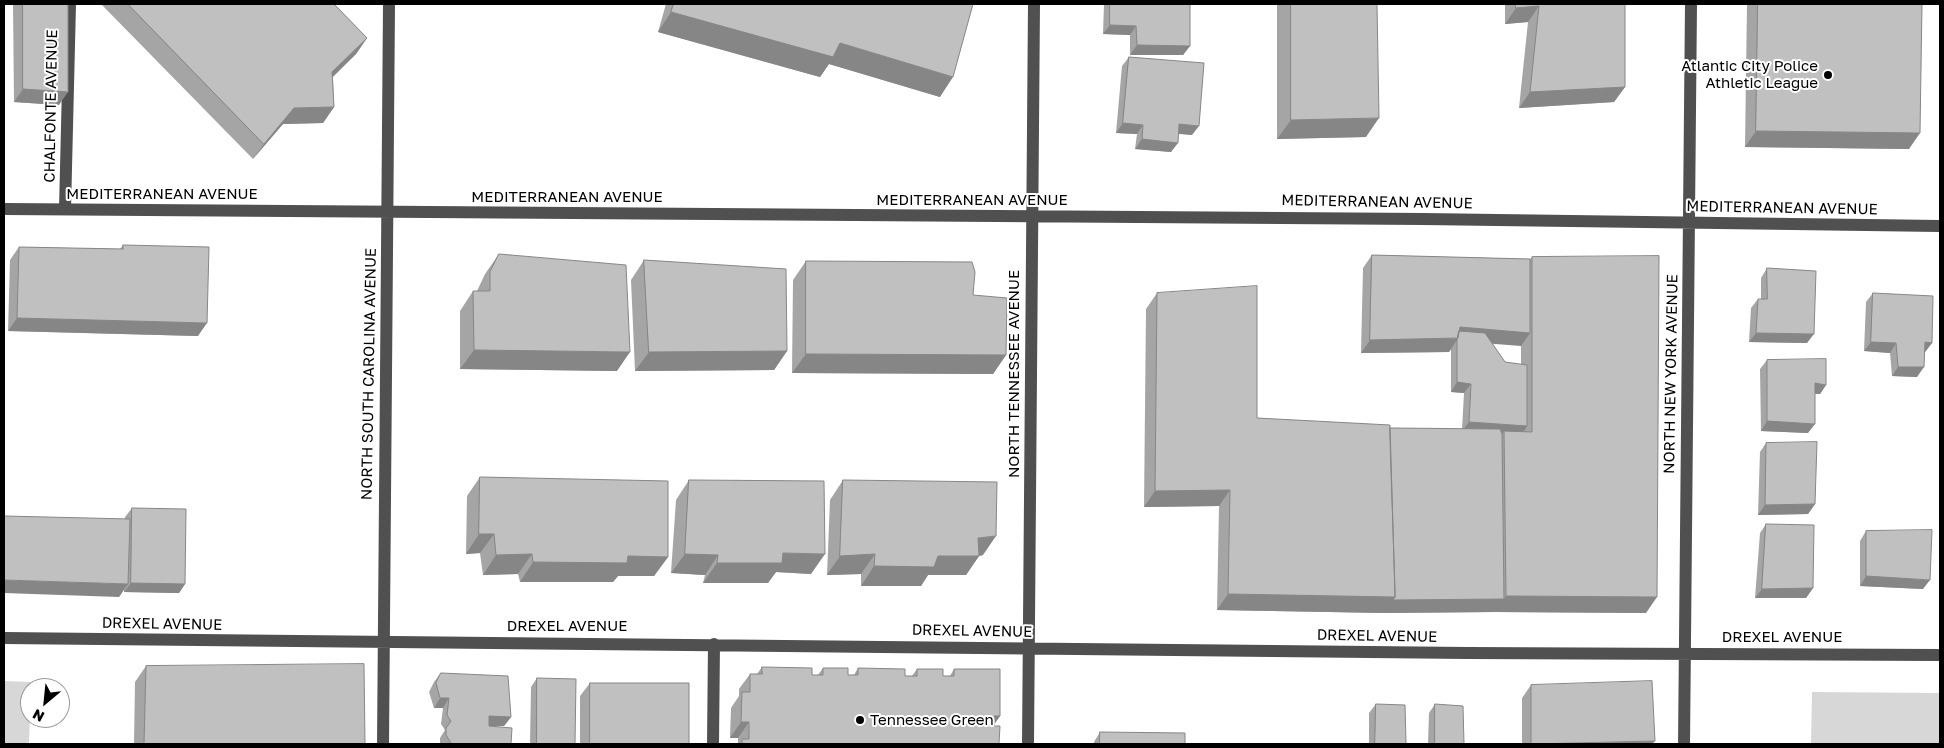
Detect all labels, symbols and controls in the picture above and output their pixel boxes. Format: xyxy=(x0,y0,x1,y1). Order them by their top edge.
street label: CHALFONTE AVENUE xyxy=(41,29,61,183)
place label: Atlantic City Police Athletic League xyxy=(1681,57,1818,92)
marker: Atlantic City Police Athletic League xyxy=(1822,69,1834,81)
street label: MEDITERRANEAN AVENUE xyxy=(66,185,258,203)
street label: MEDITERRANEAN AVENUE xyxy=(471,188,663,206)
street label: MEDITERRANEAN AVENUE xyxy=(876,191,1068,209)
street label: MEDITERRANEAN AVENUE xyxy=(1281,191,1473,213)
street label: MEDITERRANEAN AVENUE xyxy=(1686,197,1878,219)
street label: NORTH SOUTH CAROLINA AVENUE xyxy=(358,248,380,500)
street label: NORTH TENNESSEE AVENUE xyxy=(1005,270,1023,478)
street label: NORTH NEW YORK AVENUE xyxy=(1660,274,1682,474)
street label: DREXEL AVENUE xyxy=(102,614,222,634)
street label: DREXEL AVENUE xyxy=(507,617,627,635)
street label: DREXEL AVENUE xyxy=(912,621,1032,641)
street label: DREXEL AVENUE xyxy=(1317,626,1437,646)
street label: DREXEL AVENUE xyxy=(1722,628,1842,646)
north arrow xyxy=(20,678,70,728)
text: N xyxy=(30,706,47,726)
place label: Tennessee Green xyxy=(870,711,994,729)
marker: Tennessee Green xyxy=(854,714,866,726)

